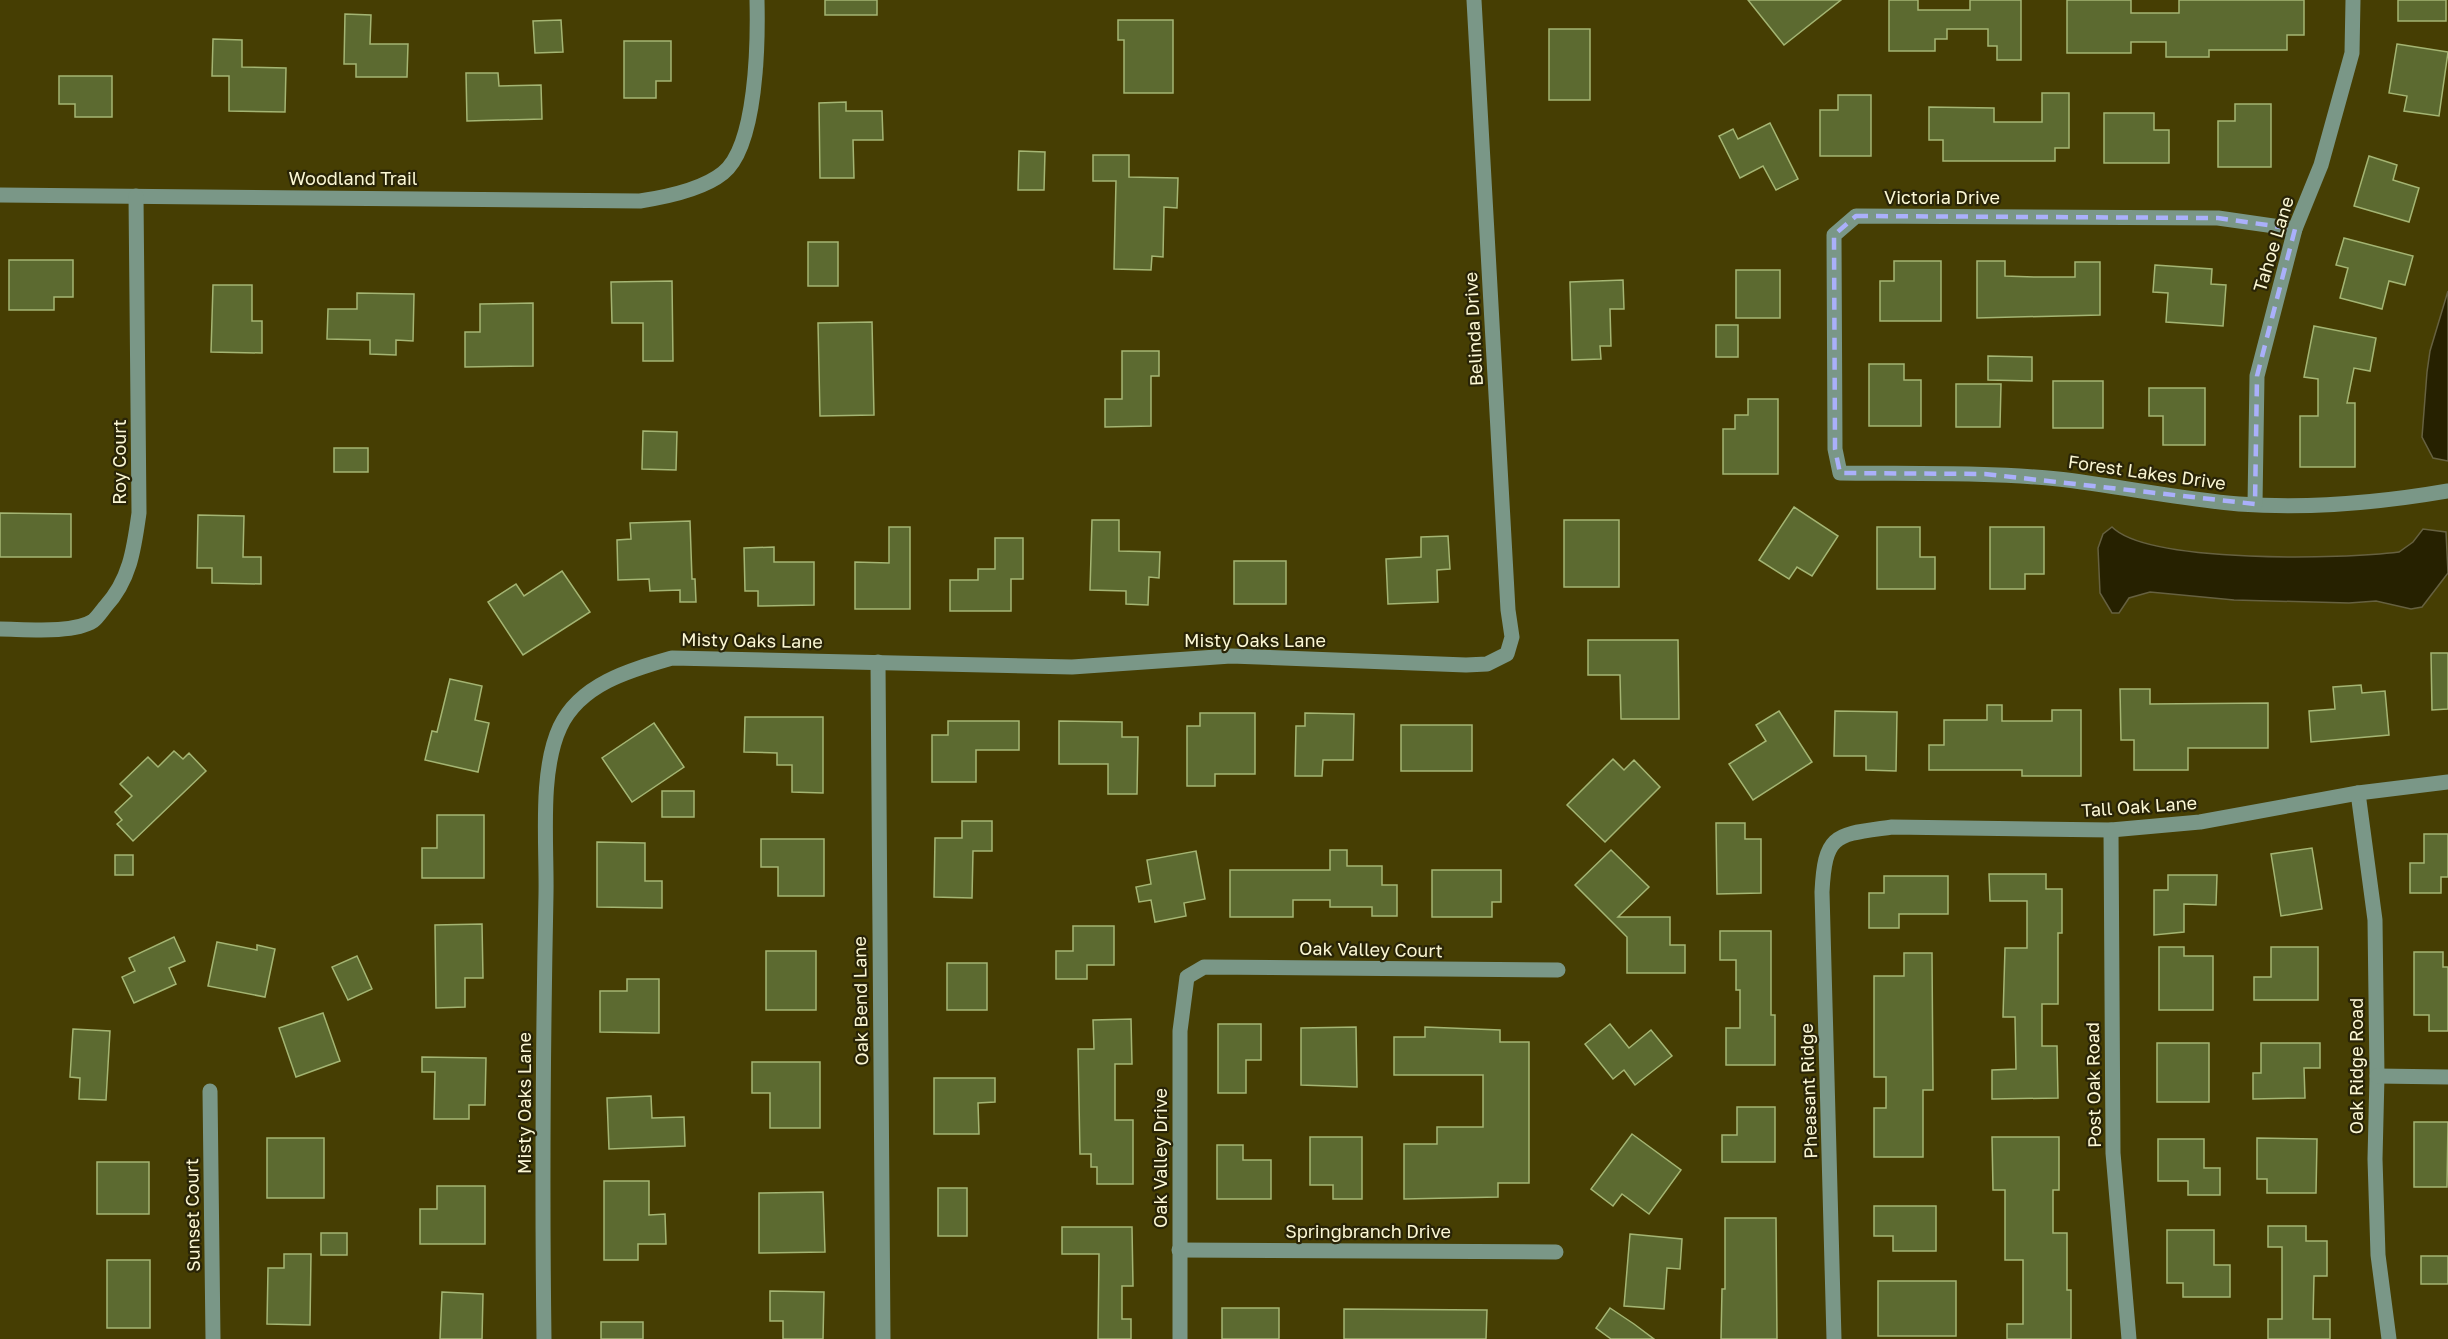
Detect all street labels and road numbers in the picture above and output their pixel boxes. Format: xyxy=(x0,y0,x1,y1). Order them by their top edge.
street label: Woodland Trail xyxy=(289,167,418,189)
street label: Victoria Drive xyxy=(1884,186,2000,208)
street label: Tahoe Lane xyxy=(2248,194,2298,294)
street label: Belinda Drive xyxy=(1459,271,1487,387)
street label: Roy Court xyxy=(108,419,130,505)
street label: Forest Lakes Drive xyxy=(2067,450,2227,494)
street label: Misty Oaks Lane xyxy=(681,628,823,652)
street label: Misty Oaks Lane xyxy=(1184,629,1326,651)
street label: Tall Oak Lane xyxy=(2080,791,2198,821)
street label: Oak Bend Lane xyxy=(848,936,872,1066)
street label: Oak Valley Court xyxy=(1299,937,1443,961)
street label: Oak Ridge Road xyxy=(2345,998,2367,1134)
street label: Post Oak Road xyxy=(2081,1022,2105,1148)
street label: Pheasant Ridge xyxy=(1795,1023,1821,1159)
street label: Misty Oaks Lane xyxy=(513,1032,535,1174)
street label: Oak Valley Drive xyxy=(1149,1088,1171,1228)
street label: Sunset Court xyxy=(180,1158,204,1272)
street label: Springbranch Drive xyxy=(1285,1220,1451,1242)

